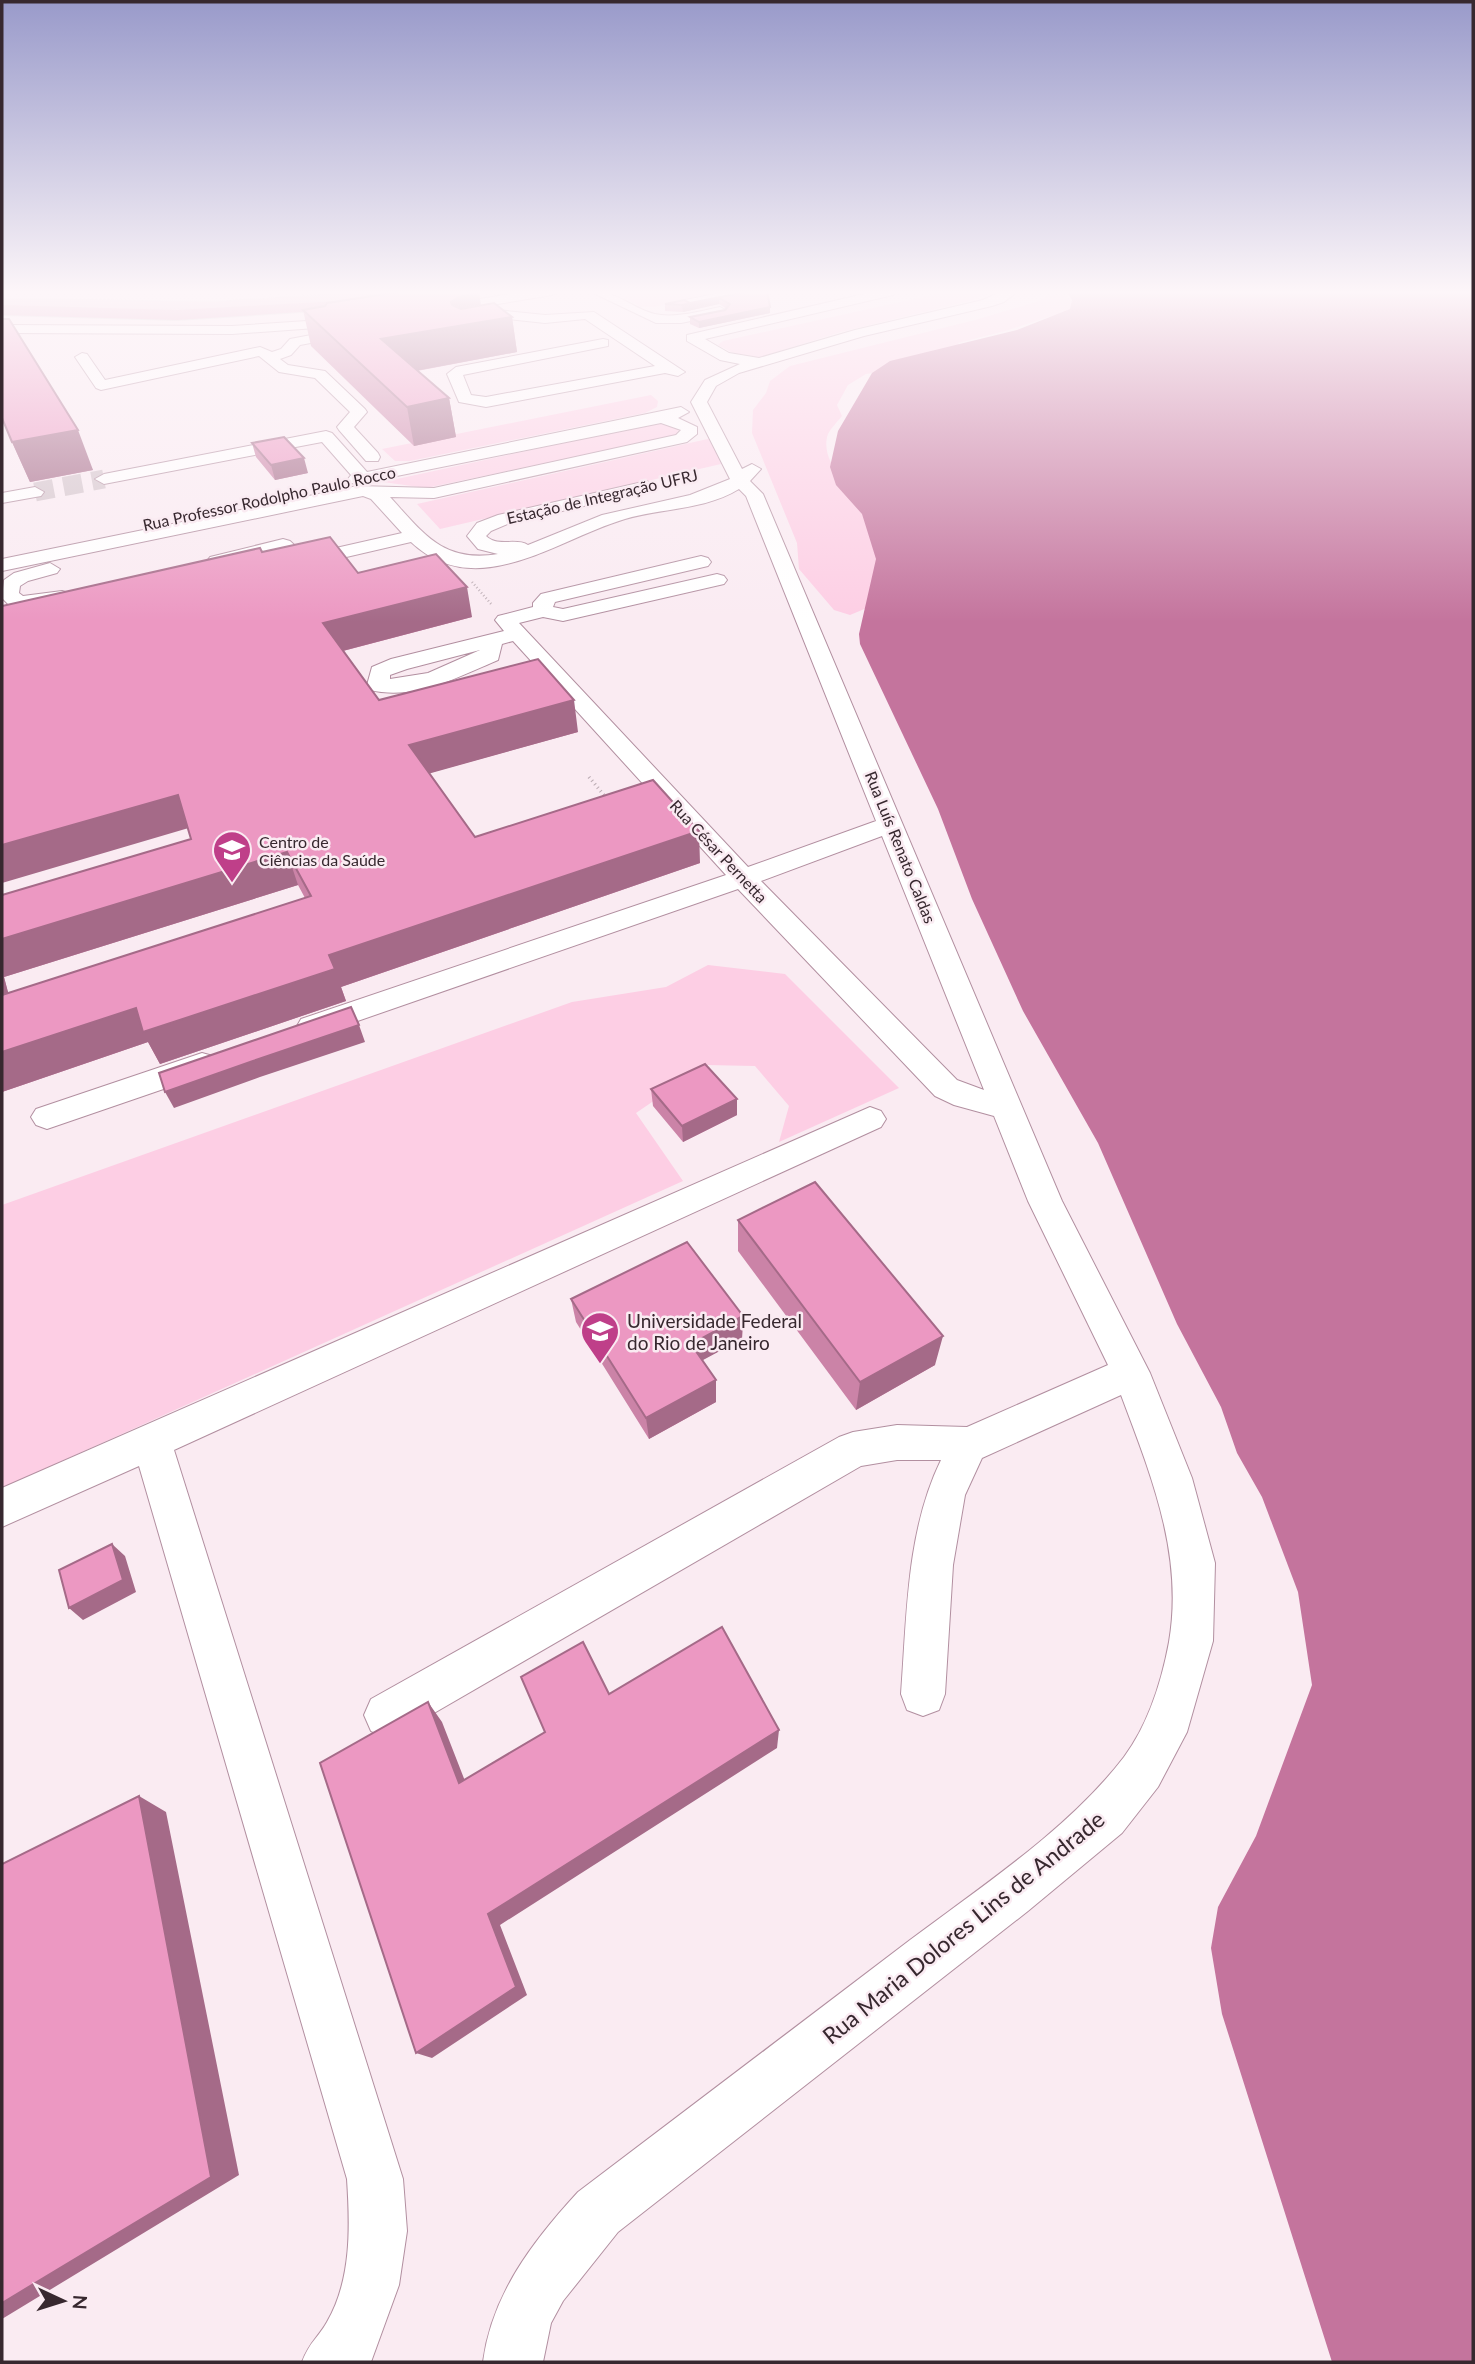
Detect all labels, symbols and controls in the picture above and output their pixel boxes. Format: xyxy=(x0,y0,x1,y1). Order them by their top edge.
street label: Rua Professor Rodolpho Paulo Rocco xyxy=(141,462,397,534)
street label: Estação de Integração UFRJ xyxy=(505,465,699,527)
street label: Rua Luís Renato Caldas xyxy=(862,768,940,926)
street label: Rua César Pernetta xyxy=(666,796,772,906)
school or university icon: Centro de Ciências da Saúde xyxy=(211,829,253,884)
place label: Centro de Ciências da Saúde xyxy=(259,832,385,869)
place label: Universidade Federal do Rio de Janeiro xyxy=(627,1309,802,1354)
school or university icon: Universidade Federal do Rio de Janeiro xyxy=(579,1310,621,1365)
street label: Rua Maria Dolores Lins de Andrade xyxy=(816,1805,1110,2049)
north arrow xyxy=(28,2266,98,2336)
text: N xyxy=(68,2294,92,2310)

